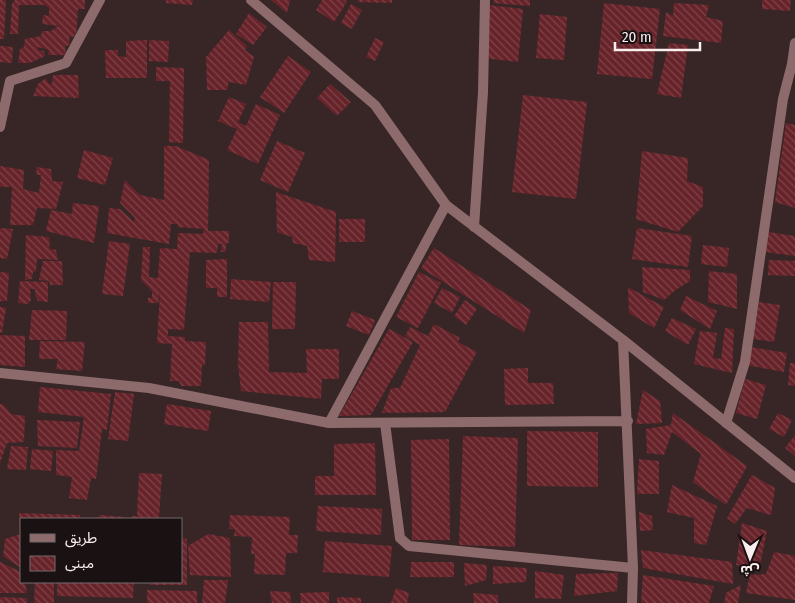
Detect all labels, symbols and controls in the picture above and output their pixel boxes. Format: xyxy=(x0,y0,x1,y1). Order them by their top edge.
scale bar xyxy=(615,20,700,52)
text: 20 m xyxy=(622,28,652,46)
legend xyxy=(20,518,182,583)
text: طريق xyxy=(65,529,97,548)
north arrow xyxy=(725,533,775,583)
text: مبنى xyxy=(65,554,94,572)
text: ش xyxy=(740,562,760,579)

